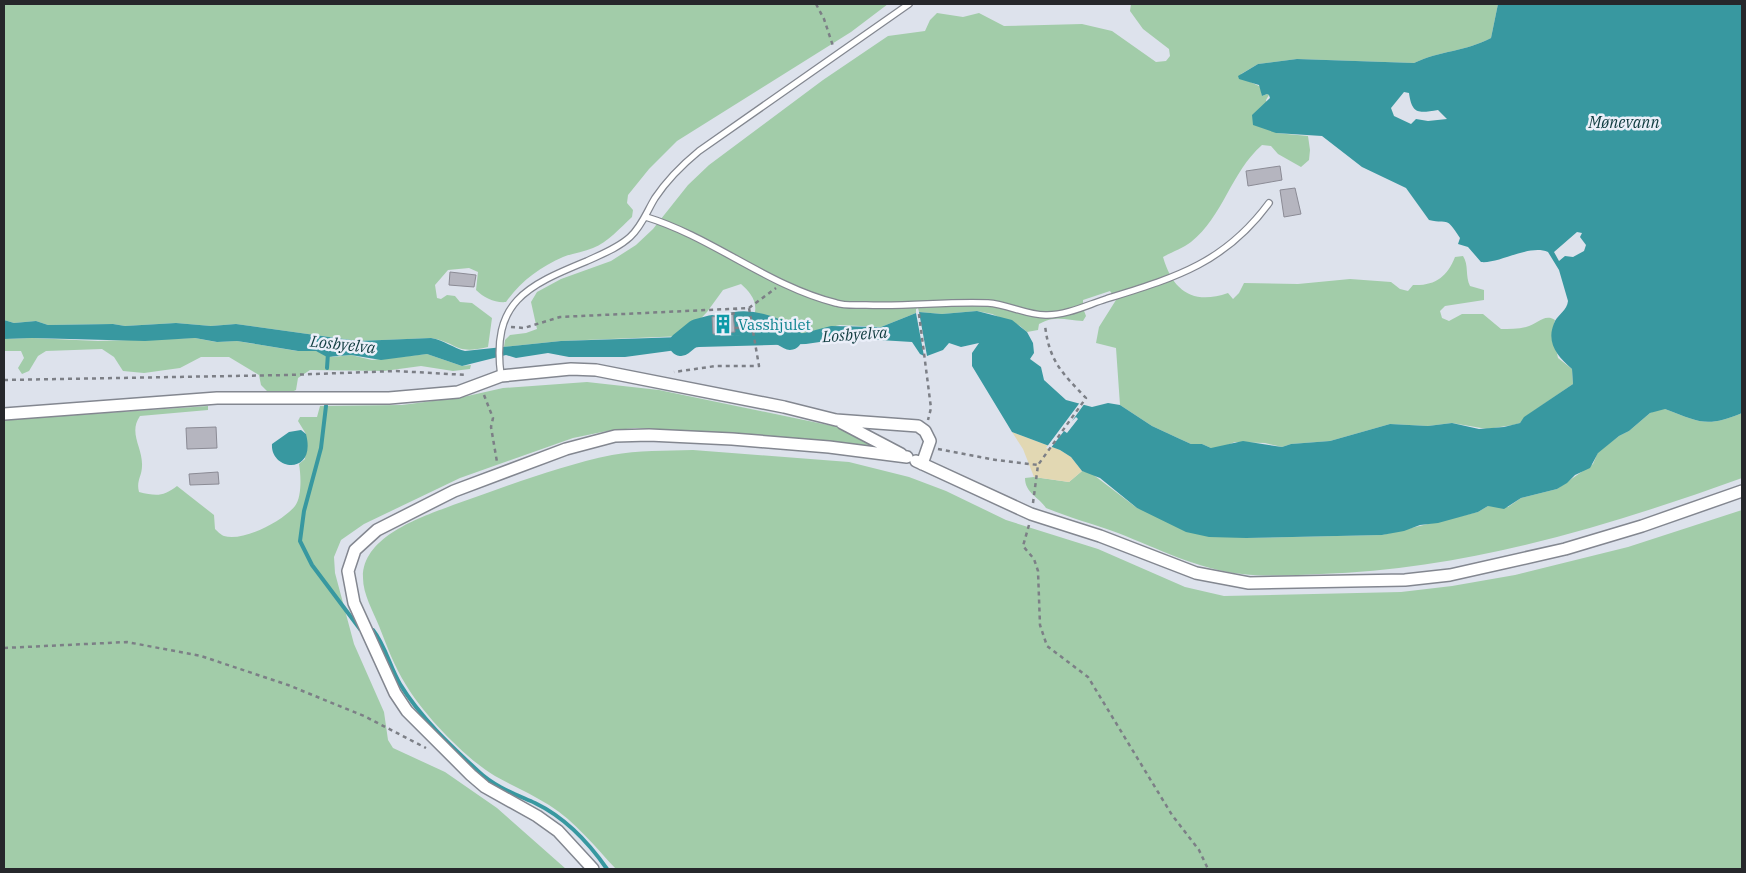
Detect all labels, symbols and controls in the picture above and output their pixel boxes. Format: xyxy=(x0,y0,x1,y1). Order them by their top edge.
water label: Mønevann xyxy=(1587,112,1660,132)
building icon: Vasshjulet xyxy=(712,313,734,335)
place label: Vasshjulet xyxy=(738,315,811,334)
water label: Losbyelva xyxy=(821,322,889,346)
water label: Losbyelva xyxy=(308,331,377,357)

